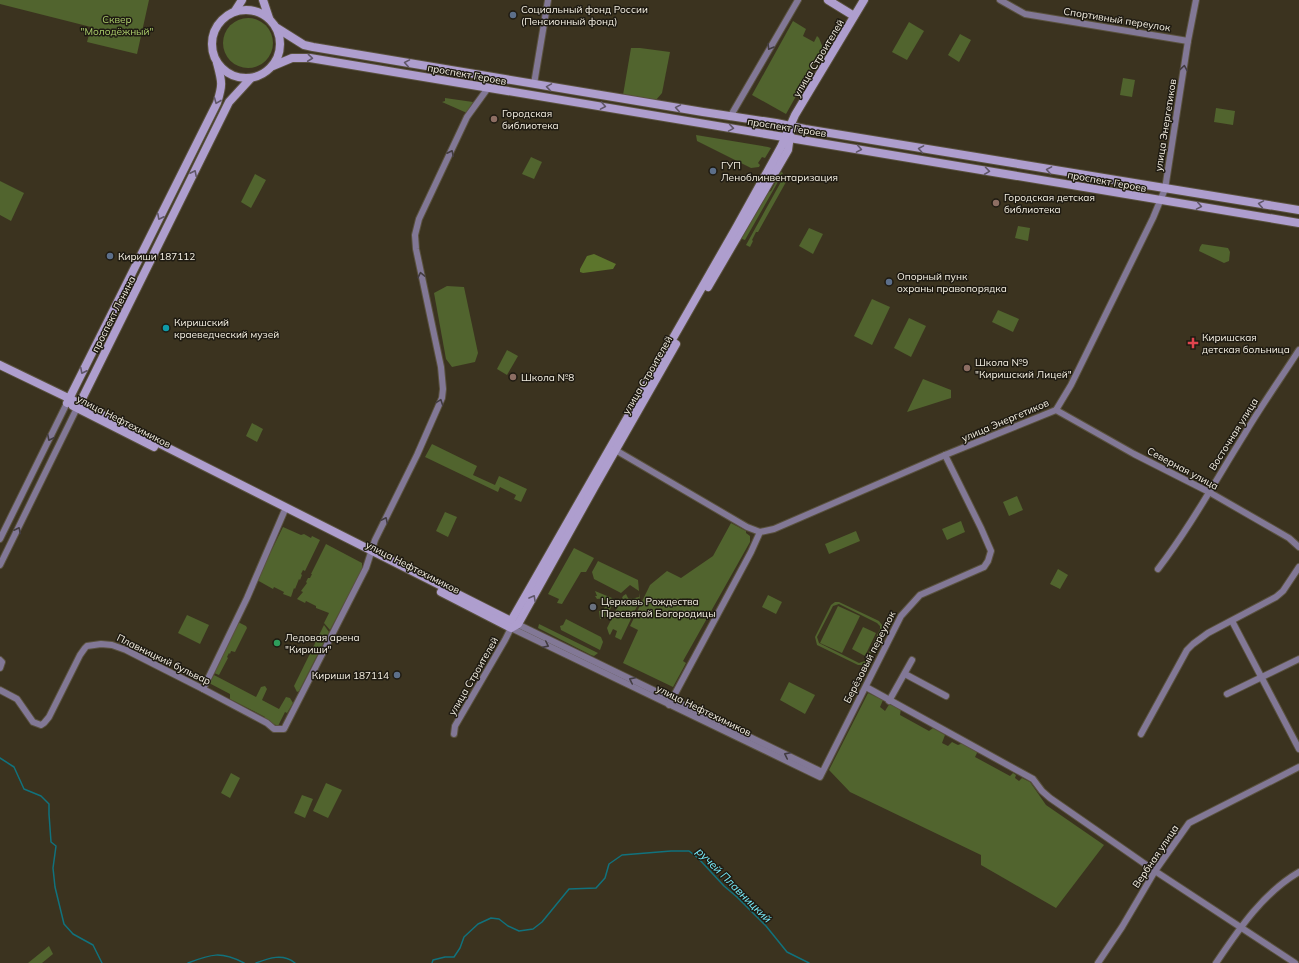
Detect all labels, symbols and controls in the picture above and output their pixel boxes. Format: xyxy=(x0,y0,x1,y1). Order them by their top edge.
place label: Социальный фонд России (Пенсионный фонд) xyxy=(521,3,648,28)
street label: Спортивный переулок xyxy=(1063,5,1172,34)
marker: Социальный фонд России (Пенсионный фонд) xyxy=(508,10,518,20)
park label: Сквер "Молодёжный" xyxy=(81,13,154,38)
street label: улица Строителей xyxy=(790,17,847,100)
one-way arrow xyxy=(767,43,774,50)
one-way arrow xyxy=(307,54,313,63)
one-way arrow xyxy=(404,59,410,68)
street label: проспект Героев xyxy=(426,61,508,88)
one-way arrow xyxy=(1179,65,1188,71)
street label: улица Энергетиков xyxy=(1152,77,1179,172)
one-way arrow xyxy=(546,83,552,92)
one-way arrow xyxy=(214,97,222,104)
one-way arrow xyxy=(600,102,606,110)
one-way arrow xyxy=(674,104,681,113)
place label: Городская библиотека xyxy=(502,107,559,132)
marker: Городская библиотека xyxy=(489,114,499,124)
street label: проспект Героев xyxy=(746,115,828,140)
one-way arrow xyxy=(728,123,734,132)
one-way arrow xyxy=(856,145,862,153)
one-way arrow xyxy=(918,145,924,154)
one-way arrow xyxy=(446,150,454,158)
place label: ГУП Леноблинвентаризация xyxy=(721,159,838,184)
marker: ГУП Леноблинвентаризация xyxy=(708,166,718,176)
one-way arrow xyxy=(984,166,990,175)
one-way arrow xyxy=(1046,166,1052,175)
street label: проспект Героев xyxy=(1066,168,1148,195)
one-way arrow xyxy=(189,170,197,177)
place label: Городская детская библиотека xyxy=(1004,191,1095,216)
marker: Городская детская библиотека xyxy=(991,198,1001,208)
one-way arrow xyxy=(1258,200,1264,208)
one-way arrow xyxy=(1196,201,1202,210)
one-way arrow xyxy=(157,213,165,220)
place label: Кириши 187112 xyxy=(118,250,195,263)
marker: Кириши 187112 xyxy=(105,251,115,261)
place label: Опорный пунк охраны правопорядка xyxy=(897,270,1007,295)
one-way arrow xyxy=(418,272,426,278)
street label: проспект Ленина xyxy=(89,274,138,355)
marker: Опорный пунк охраны правопорядка xyxy=(884,277,894,287)
place label: Киришский краеведческий музей xyxy=(174,316,279,341)
marker: Киришский краеведческий музей xyxy=(161,323,171,333)
place label: Киришская детская больница xyxy=(1202,331,1290,356)
street label: улица Строителей xyxy=(620,334,675,417)
marker: Киришская детская больница xyxy=(1187,337,1199,349)
place label: Школа №9 "Киришский Лицей" xyxy=(975,356,1072,381)
marker: Школа №9 "Киришский Лицей" xyxy=(962,363,972,373)
one-way arrow xyxy=(80,367,88,374)
place label: Школа №8 xyxy=(521,371,574,384)
marker: Школа №8 xyxy=(508,372,518,382)
street label: улица Нефтехимиков xyxy=(75,392,173,451)
street label: улица Энергетиков xyxy=(960,396,1051,445)
street label: Восточная улица xyxy=(1206,396,1261,473)
one-way arrow xyxy=(435,399,443,406)
one-way arrow xyxy=(47,434,55,442)
street label: Северная улица xyxy=(1145,444,1221,493)
one-way arrow xyxy=(380,517,388,524)
one-way arrow xyxy=(13,527,20,535)
street label: улица Нефтехимиков xyxy=(364,538,462,597)
one-way arrow xyxy=(529,594,536,602)
place label: Церковь Рождества Пресвятой Богородицы xyxy=(601,595,716,620)
marker: Церковь Рождества Пресвятой Богородицы xyxy=(588,602,598,612)
street label: Берёзовый переулок xyxy=(841,608,899,705)
street label: Плавницкий бульвар xyxy=(115,631,213,688)
place label: Ледовая арена "Кириши" xyxy=(285,631,360,656)
street label: улица Строителей xyxy=(446,635,501,718)
marker: Ледовая арена "Кириши" xyxy=(272,638,282,648)
one-way arrow xyxy=(542,640,549,648)
place label: Кириши 187114 xyxy=(312,669,389,682)
marker: Кириши 187114 xyxy=(392,670,402,680)
one-way arrow xyxy=(629,677,637,685)
street label: улица Нефтехимиков xyxy=(654,682,754,739)
one-way arrow xyxy=(784,752,791,760)
street label: Вербная улица xyxy=(1129,822,1181,890)
water label: ручей Плавницкий xyxy=(693,844,775,926)

